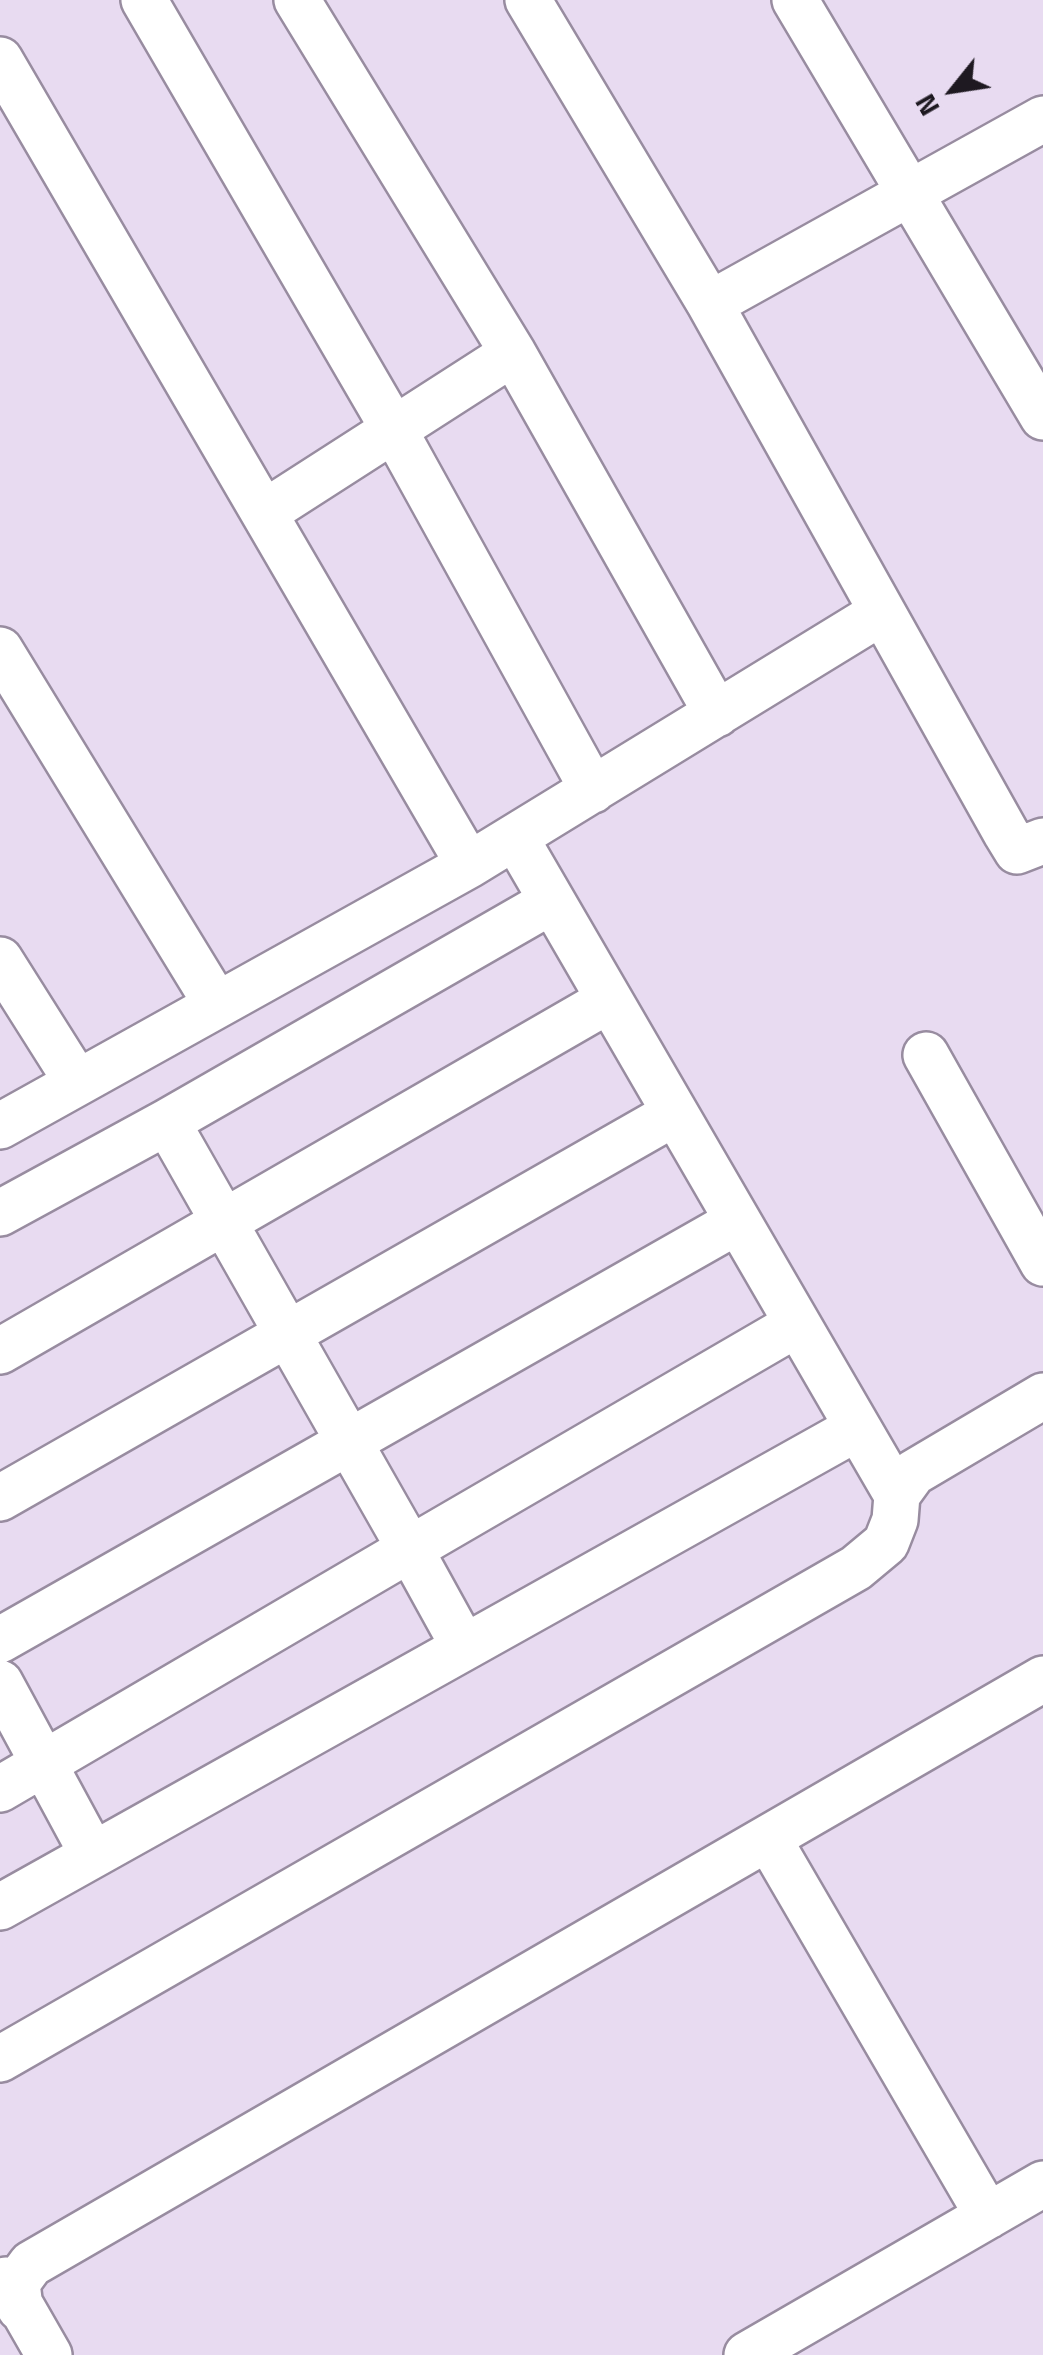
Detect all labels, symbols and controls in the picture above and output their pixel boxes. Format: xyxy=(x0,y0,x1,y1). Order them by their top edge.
north arrow xyxy=(903,40,1003,140)
text: N xyxy=(903,86,950,124)

